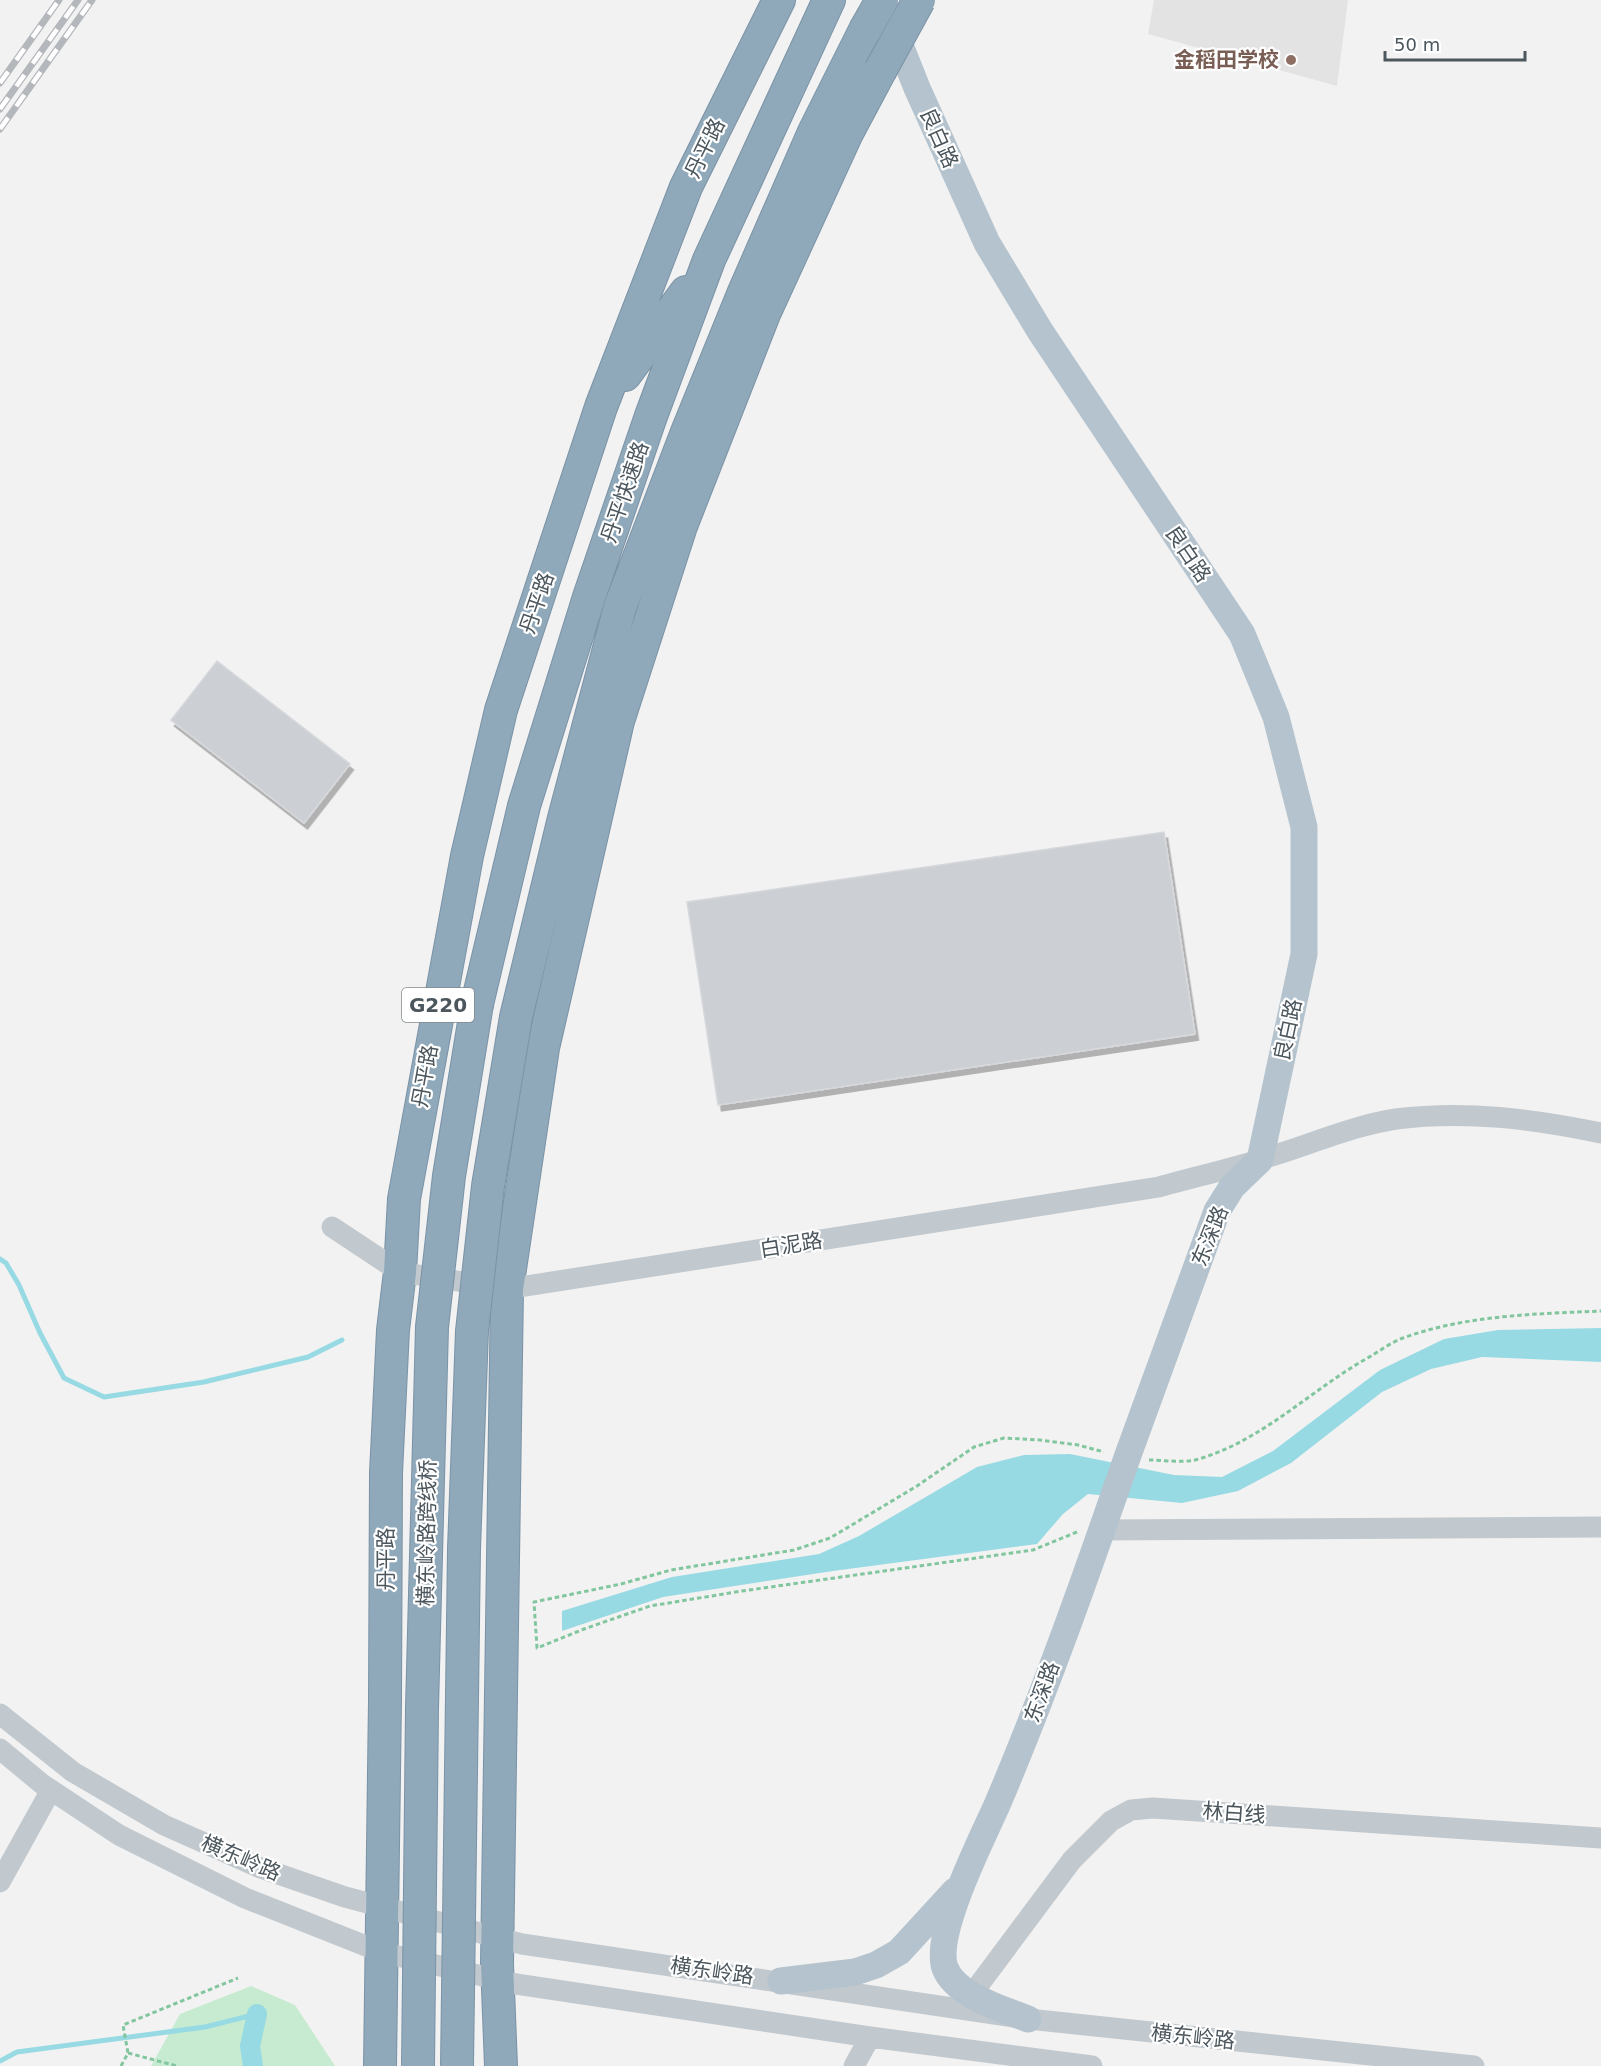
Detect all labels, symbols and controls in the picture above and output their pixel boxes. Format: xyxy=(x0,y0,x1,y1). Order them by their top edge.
scale bar xyxy=(1385,24,1524,62)
text: 50 m xyxy=(1394,34,1440,55)
place label: 金稻田学校 xyxy=(1174,48,1279,72)
marker: 金稻田学校 xyxy=(1284,53,1298,67)
street label: 良白路 xyxy=(915,104,963,172)
street label: 丹平路 xyxy=(680,114,730,182)
street label: 丹平快速路 xyxy=(597,438,653,546)
street label: 良白路 xyxy=(1160,521,1216,587)
street label: 丹平路 xyxy=(515,569,559,637)
road number: G220 xyxy=(402,988,474,1022)
street label: 良白路 xyxy=(1270,997,1306,1063)
street label: 丹平路 xyxy=(408,1043,442,1109)
street label: 东深路 xyxy=(1187,1202,1233,1270)
street label: 白泥路 xyxy=(758,1228,824,1262)
street label: 横东岭路跨线桥 xyxy=(414,1459,440,1607)
street label: 丹平路 xyxy=(374,1528,398,1591)
street label: 东深路 xyxy=(1020,1658,1064,1726)
street label: 林白线 xyxy=(1202,1799,1266,1827)
street label: 横东岭路 xyxy=(198,1831,284,1885)
street label: 横东岭路 xyxy=(669,1953,755,1989)
street label: 横东岭路 xyxy=(1150,2021,1236,2053)

